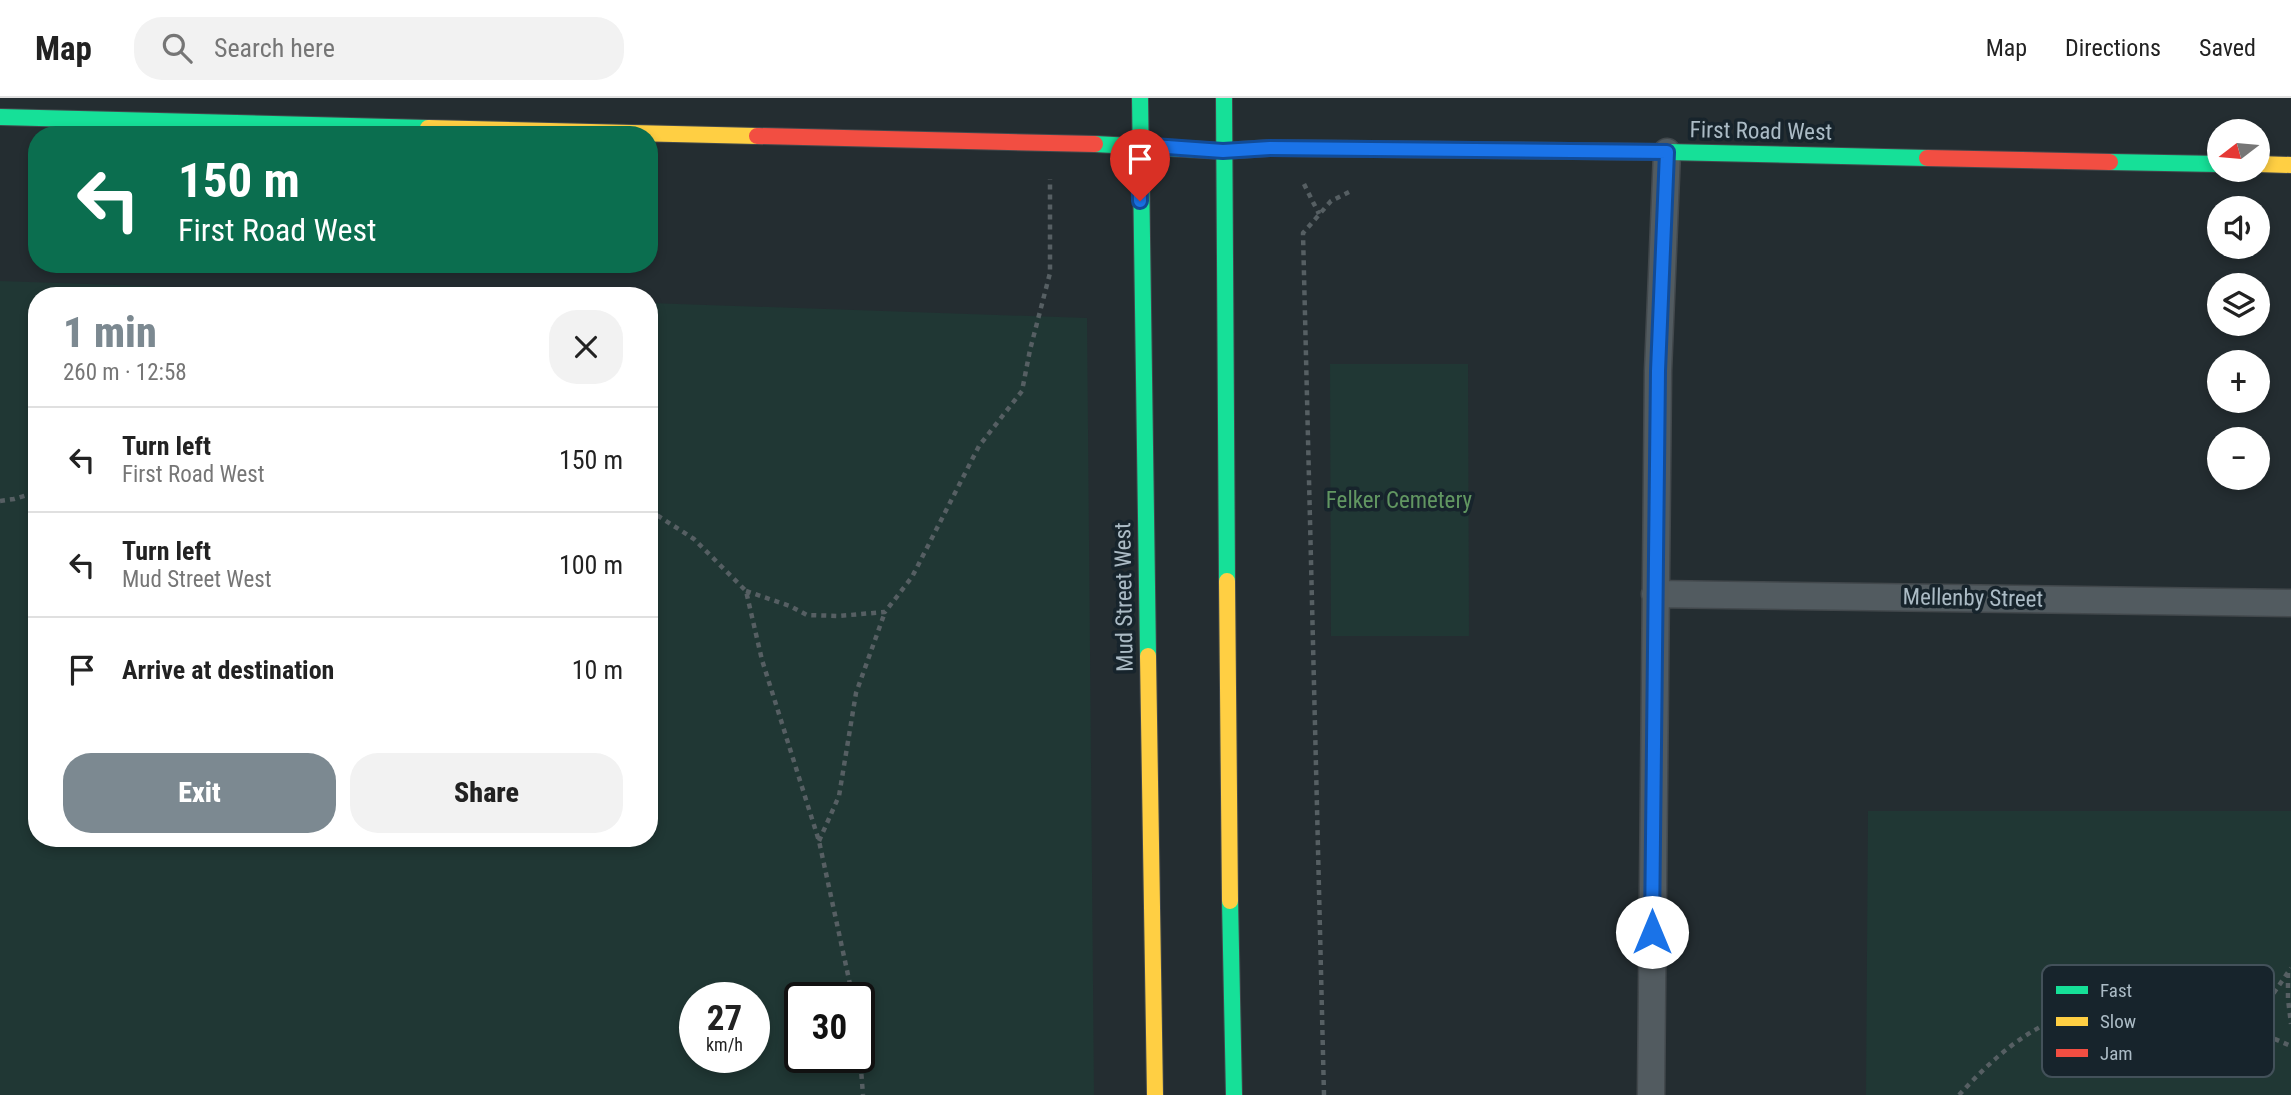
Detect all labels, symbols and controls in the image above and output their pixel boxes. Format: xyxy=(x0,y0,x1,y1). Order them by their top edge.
search box xyxy=(134,17,624,80)
text: Map xyxy=(35,29,92,68)
icon: search xyxy=(158,29,196,67)
text: Search here xyxy=(214,33,335,63)
text: Map xyxy=(1986,34,2027,62)
text: Directions xyxy=(2065,34,2161,62)
text: Saved xyxy=(2199,34,2256,62)
street label: First Road West xyxy=(1689,116,1833,146)
north arrow xyxy=(2207,119,2270,182)
map controls xyxy=(2207,119,2270,490)
pin xyxy=(1110,129,1170,201)
icon: arrive xyxy=(1121,140,1159,178)
text: 150 m xyxy=(178,152,300,209)
icon: left xyxy=(63,154,154,245)
button: sound xyxy=(2207,196,2270,259)
text: First Road West xyxy=(178,211,376,249)
button: layers xyxy=(2207,273,2270,336)
text: 1 min xyxy=(63,308,157,357)
button: close xyxy=(549,310,623,384)
button: + xyxy=(2207,350,2270,413)
text: 260 m · 12:58 xyxy=(63,359,187,386)
button: − xyxy=(2207,427,2270,490)
text: Turn left xyxy=(122,431,211,461)
icon: left xyxy=(63,441,101,479)
text: 150 m xyxy=(559,445,623,475)
text: First Road West xyxy=(122,461,265,488)
park label: Felker Cemetery xyxy=(1326,487,1473,514)
street label: Mud Street West xyxy=(1109,522,1139,672)
text: Turn left xyxy=(122,536,211,566)
icon: left xyxy=(63,546,101,584)
text: 100 m xyxy=(559,550,623,580)
text: Mud Street West xyxy=(122,566,272,593)
street label: Mellenby Street xyxy=(1902,583,2044,613)
icon: arrive xyxy=(63,651,101,689)
text: Arrive at destination xyxy=(122,655,334,685)
text: 10 m xyxy=(572,655,623,685)
button: Exit xyxy=(63,753,336,833)
button: Share xyxy=(350,753,623,833)
position arrow xyxy=(1615,895,1689,969)
legend xyxy=(2042,965,2274,1077)
text: Fast xyxy=(2100,979,2132,1002)
speed limit sign: 30 xyxy=(784,982,875,1073)
text: 27 xyxy=(707,998,742,1039)
text: Slow xyxy=(2100,1010,2136,1033)
text: km/h xyxy=(706,1034,743,1055)
text: Jam xyxy=(2100,1042,2133,1065)

